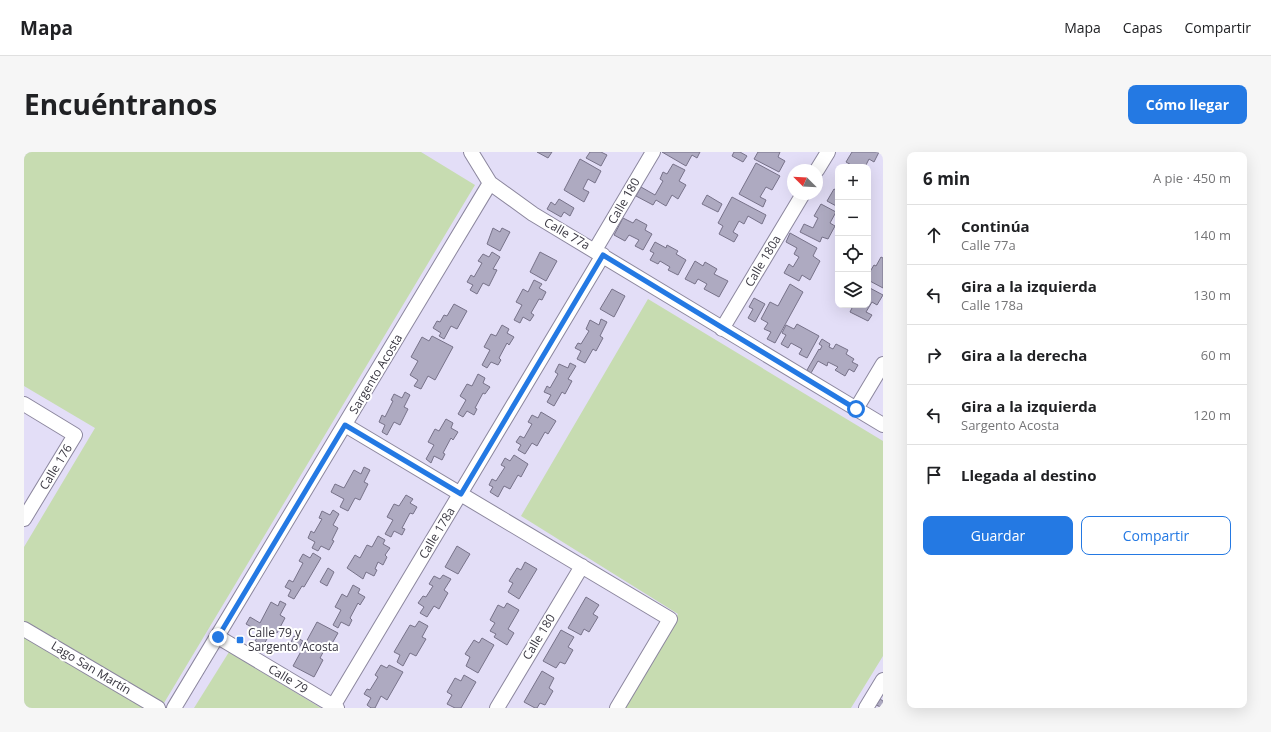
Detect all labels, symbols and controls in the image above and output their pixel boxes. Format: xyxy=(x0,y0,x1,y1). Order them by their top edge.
text: Mapa xyxy=(20,15,73,41)
text: Mapa xyxy=(1064,18,1101,37)
text: Capas xyxy=(1123,18,1162,37)
text: Compartir xyxy=(1184,18,1251,37)
text: Encuéntranos xyxy=(24,85,217,123)
button: Cómo llegar xyxy=(1128,85,1247,124)
north arrow xyxy=(787,164,823,200)
map controls xyxy=(835,164,871,308)
button: + xyxy=(835,164,871,200)
text: 6 min xyxy=(923,167,970,190)
text: A pie · 450 m xyxy=(1153,169,1231,187)
street label: Calle 180 xyxy=(604,174,644,227)
button: − xyxy=(835,200,871,236)
street label: Calle 77a xyxy=(541,214,593,254)
text: Continúa xyxy=(961,216,1030,236)
icon: ahead xyxy=(923,224,945,246)
text: 140 m xyxy=(1193,226,1231,244)
street label: Calle 180a xyxy=(741,232,785,290)
button: locate xyxy=(835,236,871,272)
text: Calle 77a xyxy=(961,236,1016,254)
button: layers xyxy=(835,272,871,308)
text: Gira a la izquierda xyxy=(961,276,1097,296)
icon: left xyxy=(923,284,945,306)
text: 130 m xyxy=(1193,286,1231,304)
text: Calle 178a xyxy=(961,296,1023,314)
street label: Sargento Acosta xyxy=(345,331,406,417)
icon: right xyxy=(923,344,945,366)
text: Gira a la derecha xyxy=(961,345,1087,365)
text: 60 m xyxy=(1201,346,1231,364)
text: Gira a la izquierda xyxy=(961,396,1097,416)
route start xyxy=(847,400,865,418)
icon: left xyxy=(923,404,945,426)
text: 120 m xyxy=(1193,406,1231,424)
text: Sargento Acosta xyxy=(961,416,1059,434)
street label: Calle 176 xyxy=(35,441,76,493)
icon: arrive xyxy=(923,464,945,486)
text: Llegada al destino xyxy=(961,465,1096,485)
street label: Calle 178a xyxy=(415,504,459,562)
button: Guardar xyxy=(923,516,1073,555)
button: Compartir xyxy=(1081,516,1231,555)
street label: Calle 180 xyxy=(518,611,559,663)
place label: Calle 79 y Sargento Acosta xyxy=(248,624,339,655)
route end xyxy=(209,628,227,646)
marker: Calle 79 y Sargento Acosta xyxy=(235,635,245,645)
street label: Lago San Martín xyxy=(48,637,134,698)
street label: Calle 79 xyxy=(265,660,312,697)

